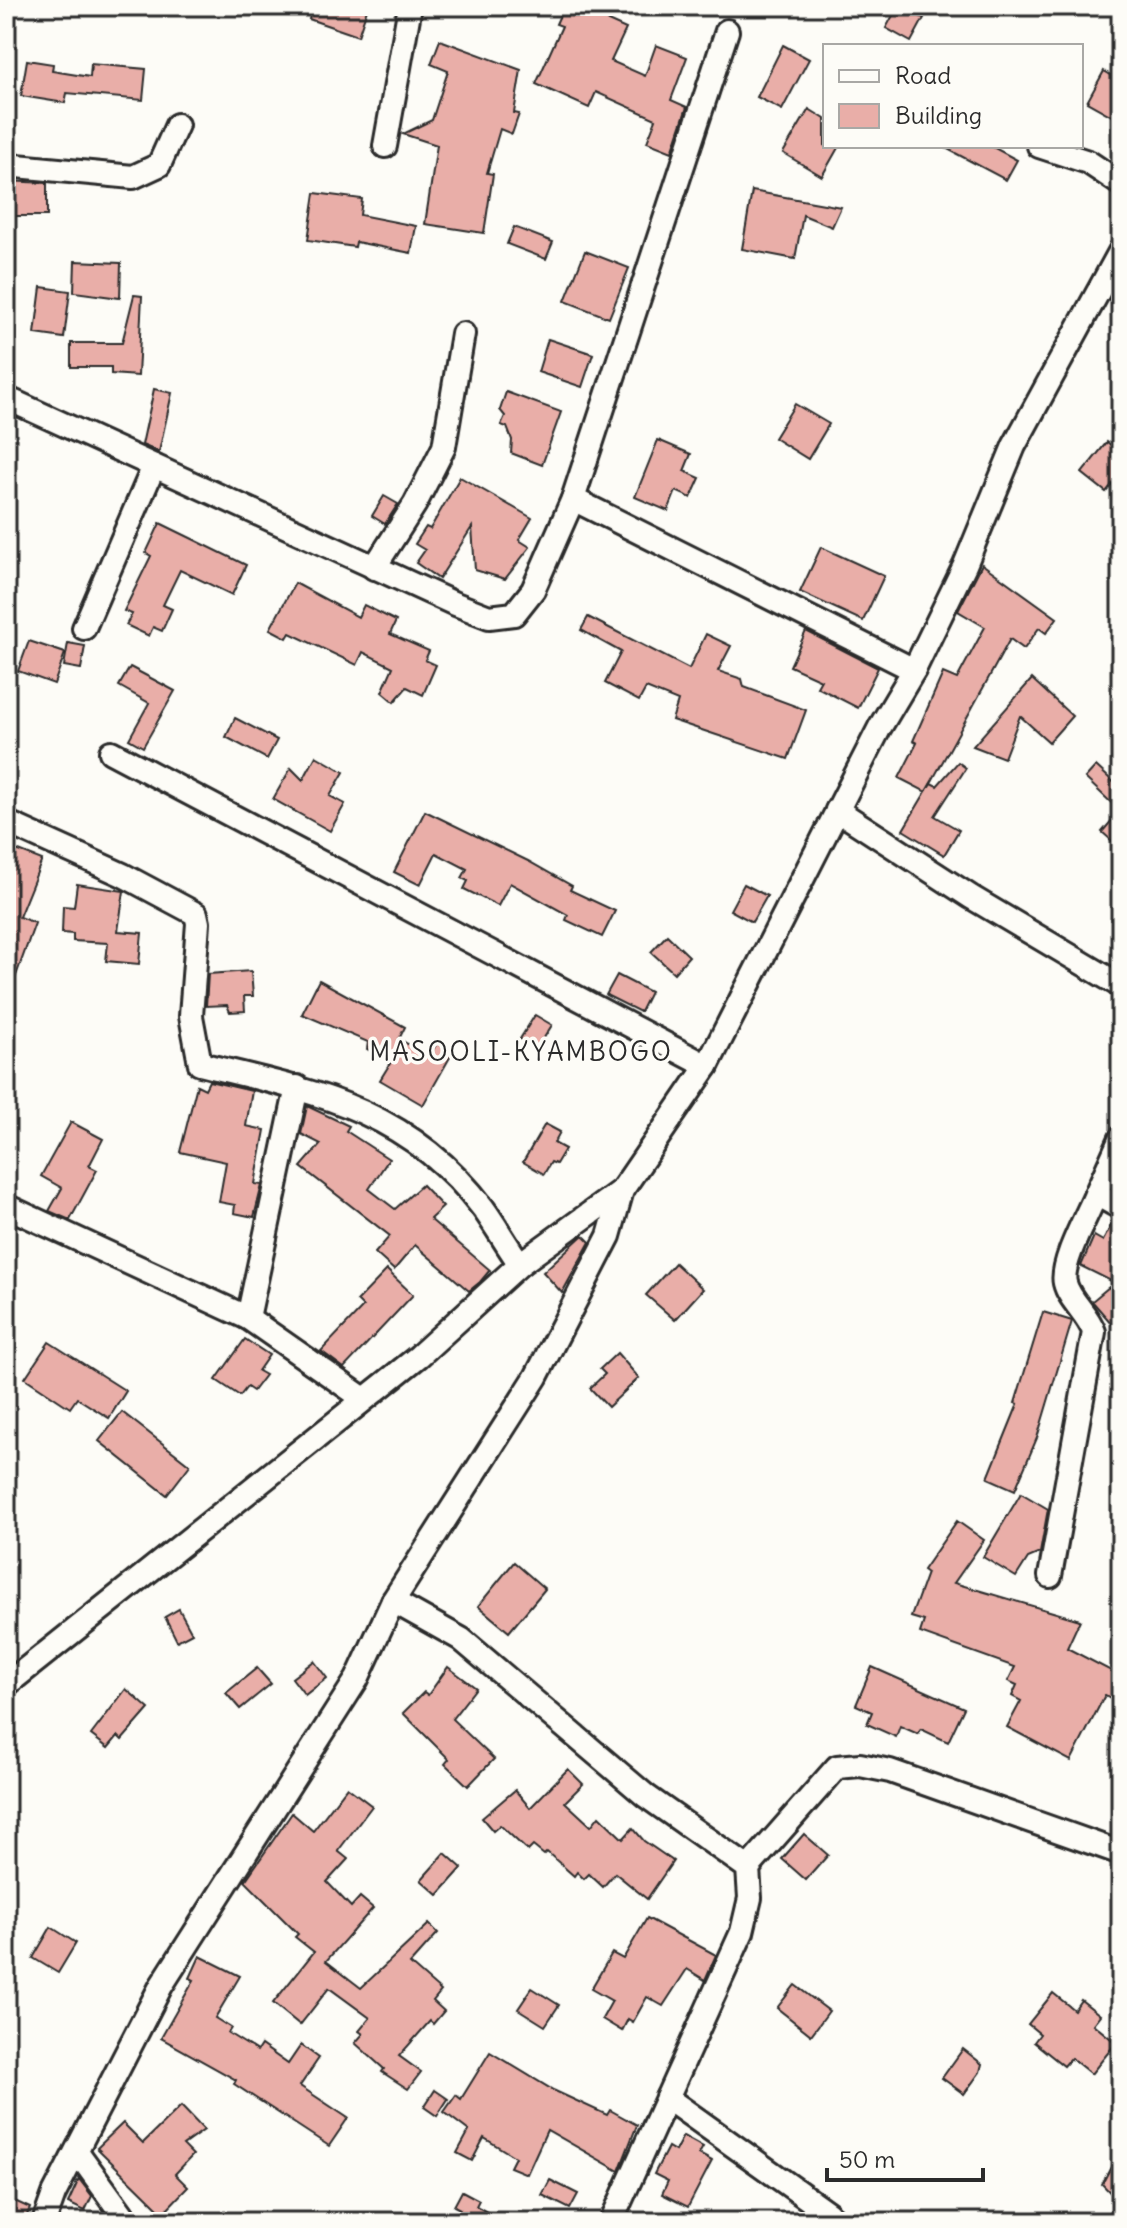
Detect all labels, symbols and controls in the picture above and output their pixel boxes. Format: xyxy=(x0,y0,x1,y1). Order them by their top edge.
legend xyxy=(823,44,1083,148)
text: Road xyxy=(895,60,951,90)
text: Building xyxy=(895,100,982,130)
district label: MASOOLI-KYAMBOGO xyxy=(369,1035,673,1068)
scale bar xyxy=(827,2132,983,2182)
text: 50 m xyxy=(839,2144,895,2174)

